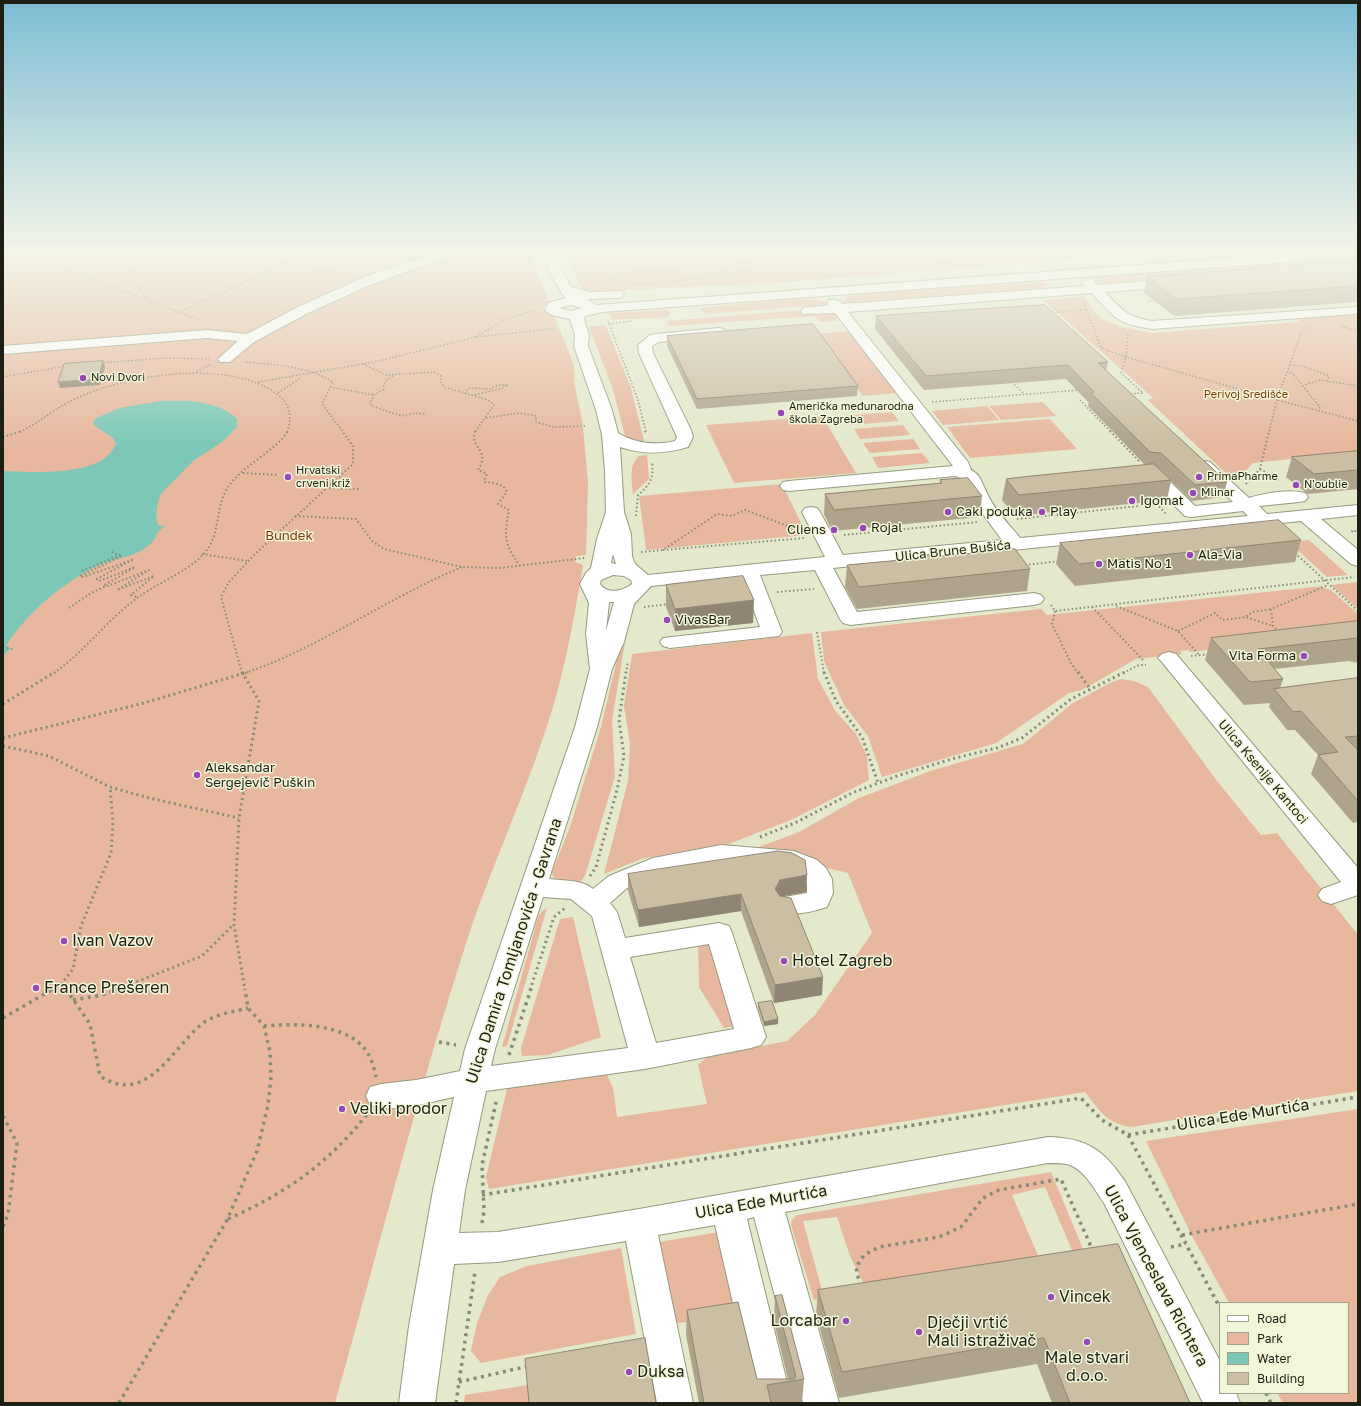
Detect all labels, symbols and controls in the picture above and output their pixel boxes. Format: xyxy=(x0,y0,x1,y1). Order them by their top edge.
place label: Novi Dvori xyxy=(91,371,145,385)
marker: Novi Dvori xyxy=(78,373,88,383)
park label: Perivoj Središće xyxy=(1204,388,1288,402)
place label: Američka međunarodna škola Zagreba xyxy=(789,400,914,426)
marker: Američka međunarodna škola Zagreba xyxy=(776,408,786,418)
place label: Hrvatski crveni križ xyxy=(296,464,350,490)
place label: PrimaPharme xyxy=(1207,470,1278,484)
marker: Hrvatski crveni križ xyxy=(283,472,293,482)
marker: PrimaPharme xyxy=(1194,472,1204,482)
place label: N'oublie xyxy=(1304,478,1348,492)
marker: N'oublie xyxy=(1291,480,1301,490)
place label: Mlinar xyxy=(1201,486,1234,500)
marker: Mlinar xyxy=(1188,488,1198,498)
place label: Igomat xyxy=(1140,493,1184,509)
marker: Igomat xyxy=(1127,496,1137,506)
place label: Caki poduka xyxy=(956,504,1032,520)
place label: Play xyxy=(1050,504,1077,520)
marker: Caki poduka xyxy=(943,507,953,517)
marker: Play xyxy=(1037,507,1047,517)
place label: Rojal xyxy=(871,520,902,536)
place label: Cliens xyxy=(787,522,826,538)
marker: Rojal xyxy=(858,523,868,533)
marker: Cliens xyxy=(829,525,839,535)
park label: Bundek xyxy=(265,528,313,544)
street label: Ulica Brune Bušića xyxy=(894,537,1012,565)
place label: Ala-Via xyxy=(1198,547,1242,563)
marker: Ala-Via xyxy=(1185,550,1195,560)
place label: Matis No 1 xyxy=(1107,556,1171,572)
marker: Matis No 1 xyxy=(1094,559,1104,569)
place label: VivasBar xyxy=(675,612,729,628)
marker: VivasBar xyxy=(662,615,672,625)
place label: Vita Forma xyxy=(1229,648,1296,664)
marker: Vita Forma xyxy=(1299,651,1309,661)
street label: Ulica Ksenije Kantoci xyxy=(1215,717,1311,827)
place label: Aleksandar Sergejevič Puškin xyxy=(205,760,315,791)
marker: Aleksandar Sergejevič Puškin xyxy=(192,770,202,780)
street label: Ulica Damira Tomljanovića - Gavrana xyxy=(462,816,566,1086)
place label: Ivan Vazov xyxy=(72,931,154,951)
marker: Ivan Vazov xyxy=(59,936,69,946)
place label: Hotel Zagreb xyxy=(792,951,892,971)
marker: Hotel Zagreb xyxy=(779,956,789,966)
place label: France Prešeren xyxy=(44,978,169,998)
marker: France Prešeren xyxy=(31,983,41,993)
street label: Ulica Ede Murtića xyxy=(1175,1095,1311,1135)
place label: Veliki prodor xyxy=(350,1099,447,1119)
marker: Veliki prodor xyxy=(337,1104,347,1114)
street label: Ulica Ede Murtića xyxy=(693,1181,829,1223)
street label: Ulica Vjenceslava Richtera xyxy=(1100,1182,1212,1370)
place label: Vincek xyxy=(1059,1287,1111,1307)
marker: Vincek xyxy=(1046,1292,1056,1302)
legend xyxy=(1219,1302,1349,1394)
place label: Lorcabar xyxy=(770,1311,838,1331)
text: Road xyxy=(1257,1311,1286,1326)
place label: Dječji vrtić Mali istraživač xyxy=(927,1313,1036,1351)
marker: Lorcabar xyxy=(841,1316,851,1326)
marker: Dječji vrtić Mali istraživač xyxy=(914,1327,924,1337)
text: Park xyxy=(1257,1331,1283,1346)
marker: Male stvari d.o.o. xyxy=(1082,1337,1092,1347)
place label: Male stvari d.o.o. xyxy=(1045,1348,1129,1386)
text: Water xyxy=(1257,1351,1291,1366)
place label: Duksa xyxy=(637,1362,684,1382)
marker: Duksa xyxy=(624,1367,634,1377)
text: Building xyxy=(1257,1371,1305,1386)

